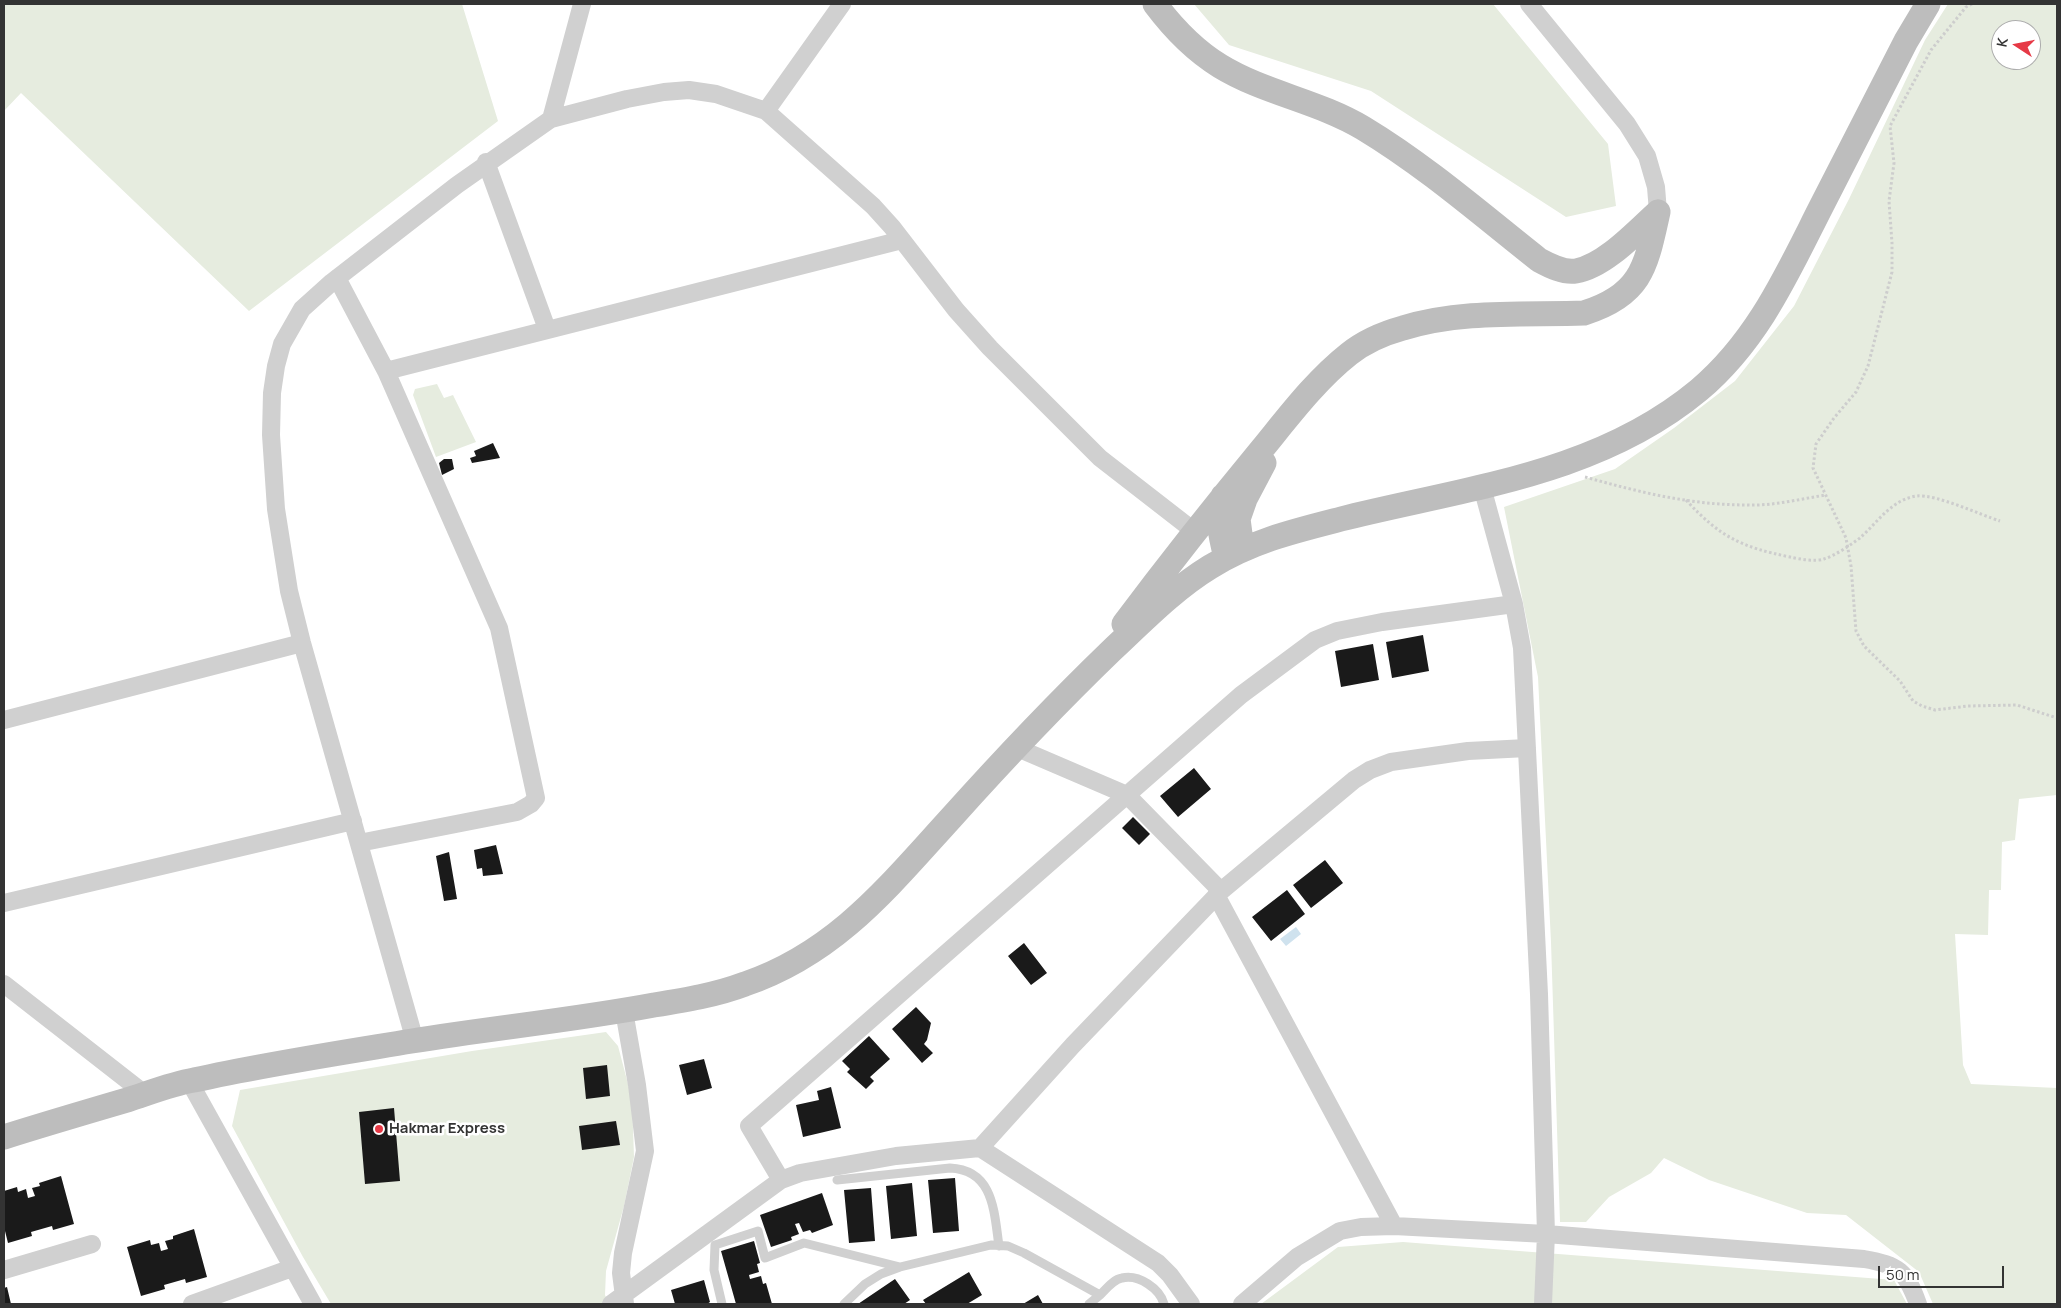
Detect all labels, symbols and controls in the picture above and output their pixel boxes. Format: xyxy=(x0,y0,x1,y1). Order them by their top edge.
north arrow xyxy=(1991,20,2041,70)
text: K xyxy=(1992,36,2012,48)
place label: Hakmar Express xyxy=(389,1120,505,1138)
marker: Hakmar Express xyxy=(373,1123,385,1135)
scale bar xyxy=(1881,1256,2007,1288)
text: 50 m xyxy=(1886,1264,1920,1285)

